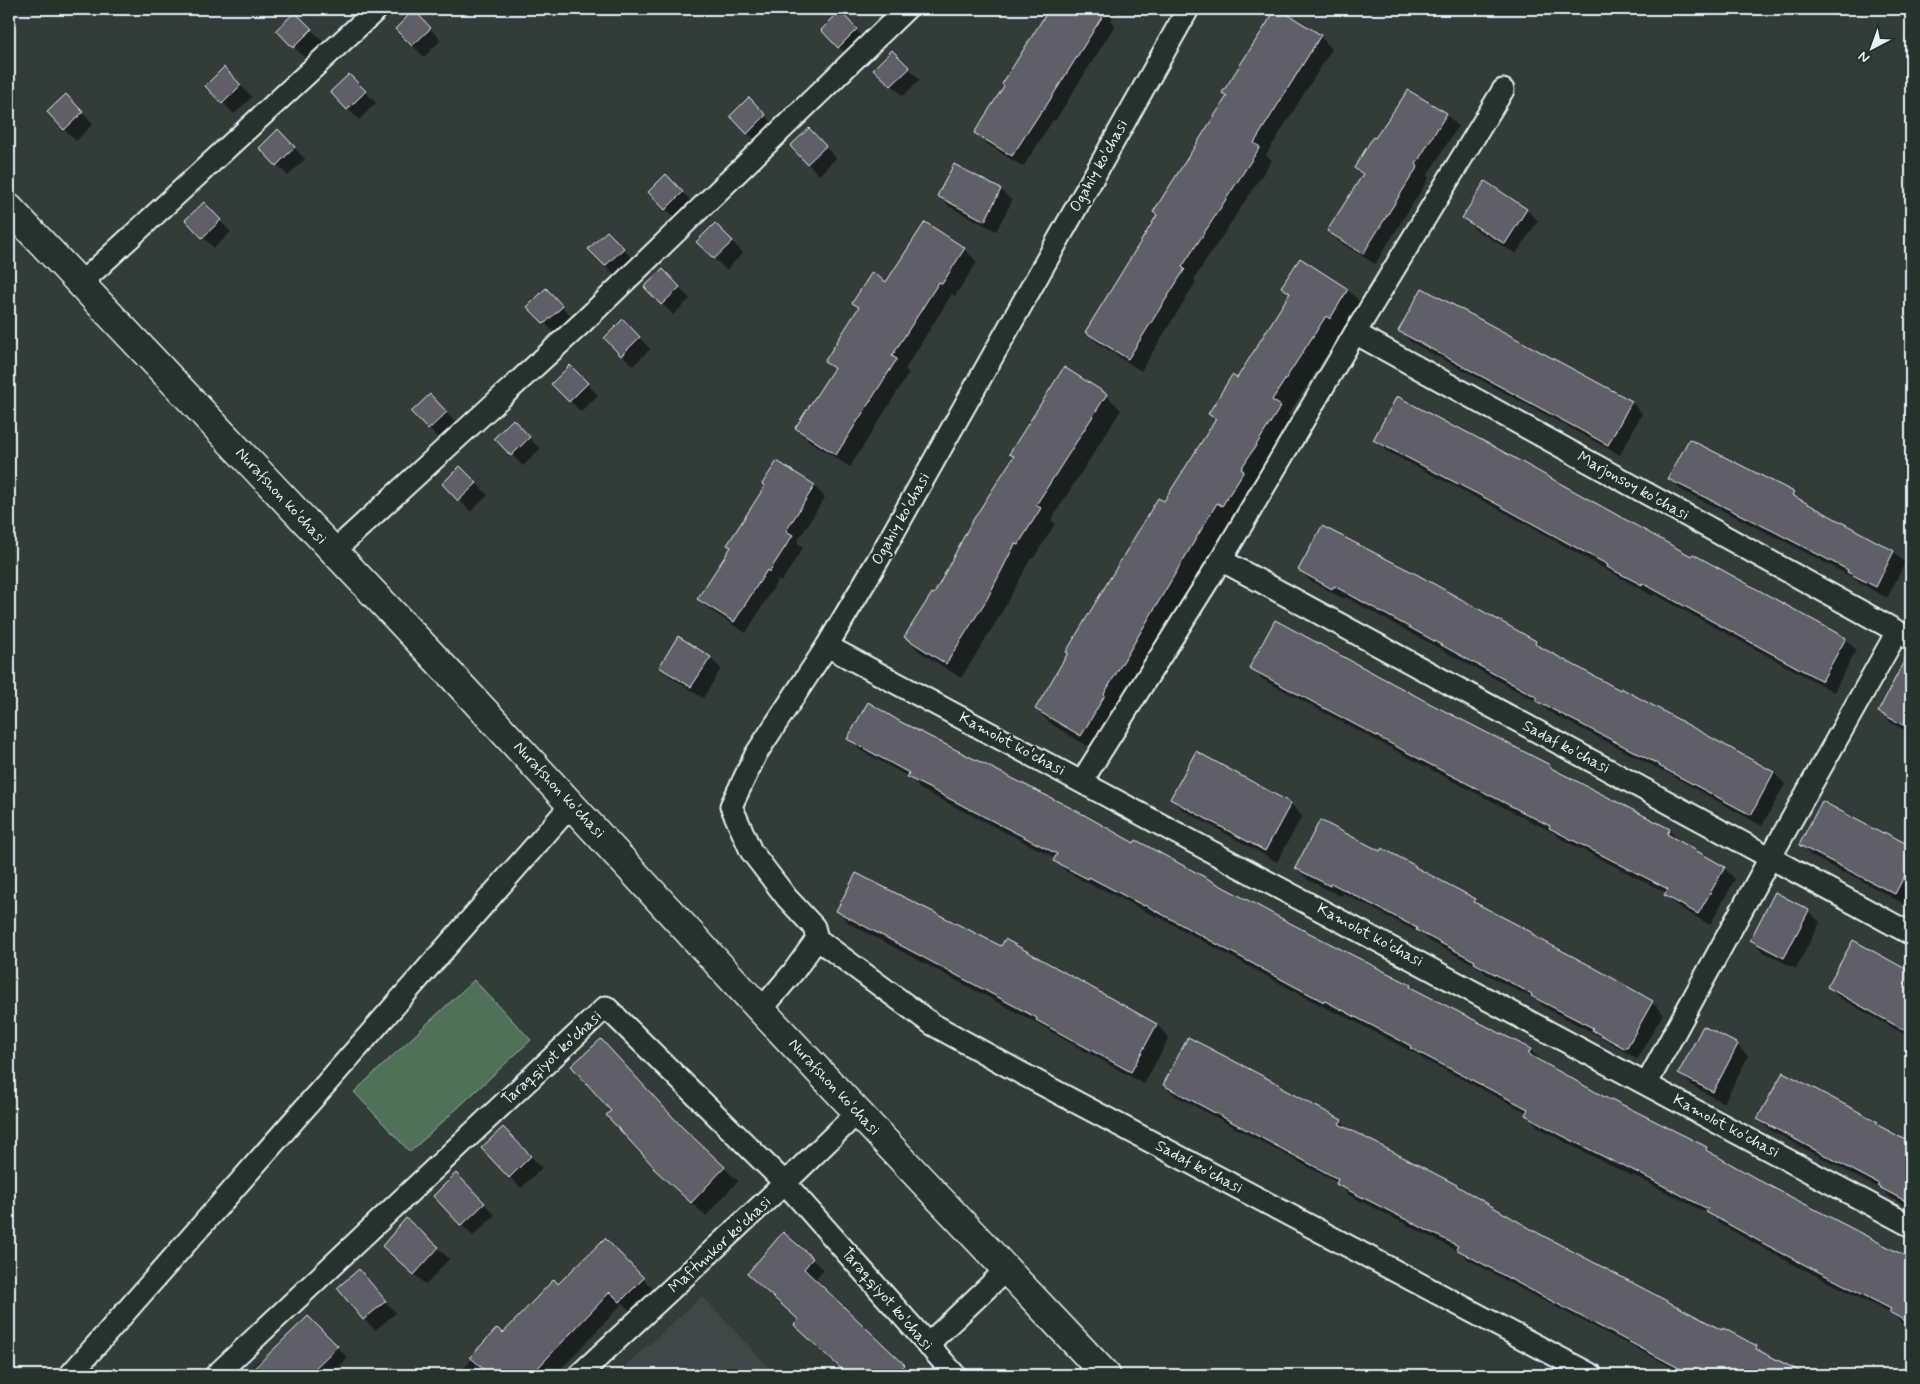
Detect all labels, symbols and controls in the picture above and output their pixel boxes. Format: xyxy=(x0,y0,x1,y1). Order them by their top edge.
north arrow xyxy=(1848,22,1898,72)
text: N xyxy=(1855,47,1874,67)
street label: Ogahiy ko'chasi xyxy=(1065,116,1133,216)
street label: Nurafshon ko'chasi xyxy=(231,443,331,549)
street label: Marjonsoy ko'chasi xyxy=(1573,447,1693,525)
street label: Ogahiy ko'chasi xyxy=(867,469,935,569)
street label: Kamolot ko'chasi xyxy=(955,707,1069,781)
street label: Sadaf ko'chasi xyxy=(1519,715,1613,779)
street label: Nurafshon ko'chasi xyxy=(509,737,609,843)
street label: Kamolot ko'chasi xyxy=(1313,898,1427,972)
street label: Taraqqiyot ko'chasi xyxy=(497,1006,607,1110)
street label: Nurafshon ko'chasi xyxy=(784,1034,884,1140)
street label: Kamolot ko'chasi xyxy=(1669,1089,1783,1163)
street label: Sadaf ko'chasi xyxy=(1152,1135,1246,1199)
street label: Maftunkor ko'chasi xyxy=(664,1192,776,1298)
street label: Taraqqiyot ko'chasi xyxy=(836,1243,938,1355)

